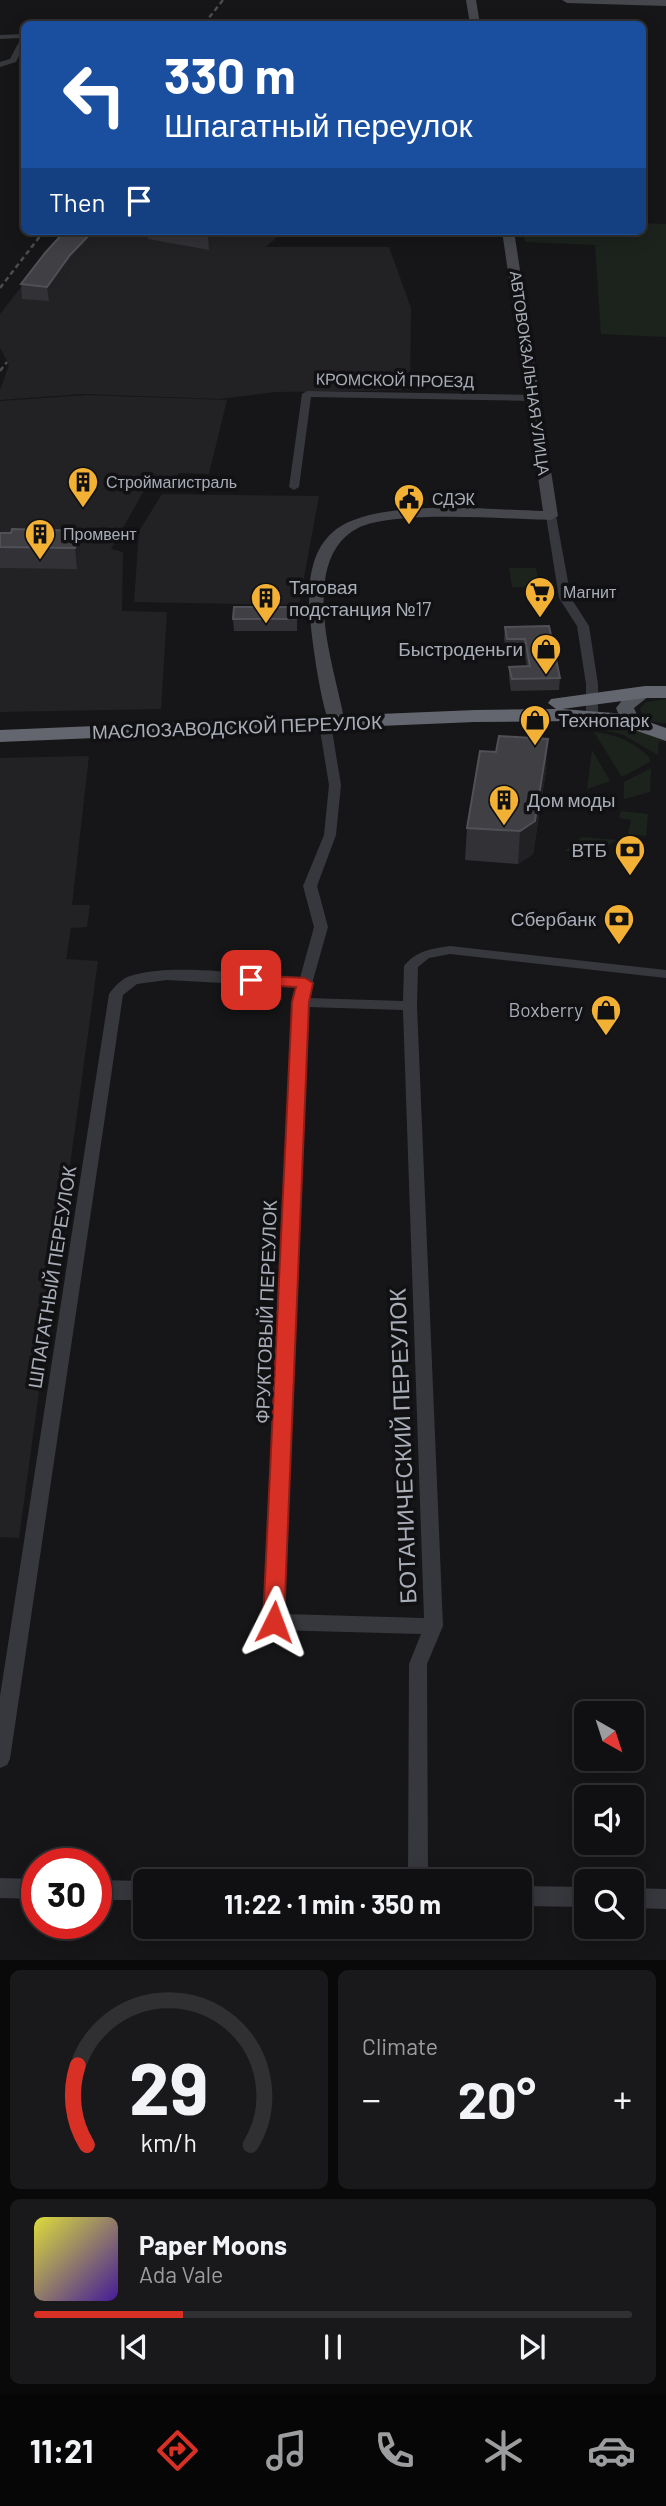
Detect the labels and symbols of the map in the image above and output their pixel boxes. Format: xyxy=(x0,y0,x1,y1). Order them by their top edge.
street label: АВТОВОКЗАЛЬНАЯ УЛИЦА xyxy=(507,269,554,477)
street label: КРОМСКОЙ ПРОЕЗД xyxy=(316,369,474,390)
building icon: Строймагистраль xyxy=(66,465,100,509)
place label: Строймагистраль xyxy=(106,472,237,491)
public building icon: СДЭК xyxy=(392,482,426,526)
place label: СДЭК xyxy=(432,489,476,508)
building icon: Промвент xyxy=(23,517,57,561)
place label: Промвент xyxy=(63,524,137,543)
place label: Тяговая подстанция №17 xyxy=(289,575,431,620)
supermarket icon: Магнит xyxy=(523,575,557,619)
building icon: Тяговая подстанция №17 xyxy=(249,581,283,625)
place label: Магнит xyxy=(563,582,617,601)
shop icon: Быстроденьги xyxy=(529,632,563,676)
place label: Быстроденьги xyxy=(398,637,523,660)
shop icon: Технопарк xyxy=(518,703,552,747)
place label: Технопарк xyxy=(558,708,650,731)
street label: МАСЛОЗАВОДСКОЙ ПЕРЕУЛОК xyxy=(92,710,382,743)
building icon: Дом моды xyxy=(487,783,521,827)
place label: Дом моды xyxy=(527,788,615,811)
bank icon: ВТБ xyxy=(613,833,647,877)
place label: ВТБ xyxy=(572,838,607,861)
bank icon: Сбербанк xyxy=(602,902,636,946)
place label: Сбербанк xyxy=(511,907,597,930)
pin xyxy=(221,950,281,1010)
shop icon: Boxberry xyxy=(589,993,623,1037)
place label: Boxberry xyxy=(508,998,583,1021)
street label: ШПАГАТНЫЙ ПЕРЕУЛОК xyxy=(23,1164,80,1390)
street label: ФРУКТОВЫЙ ПЕРЕУЛОК xyxy=(250,1200,281,1424)
street label: БОТАНИЧЕСКИЙ ПЕРЕУЛОК xyxy=(382,1287,421,1604)
position arrow xyxy=(237,1585,311,1659)
north arrow xyxy=(574,1701,644,1771)
speed limit sign: 30 xyxy=(21,1848,112,1939)

